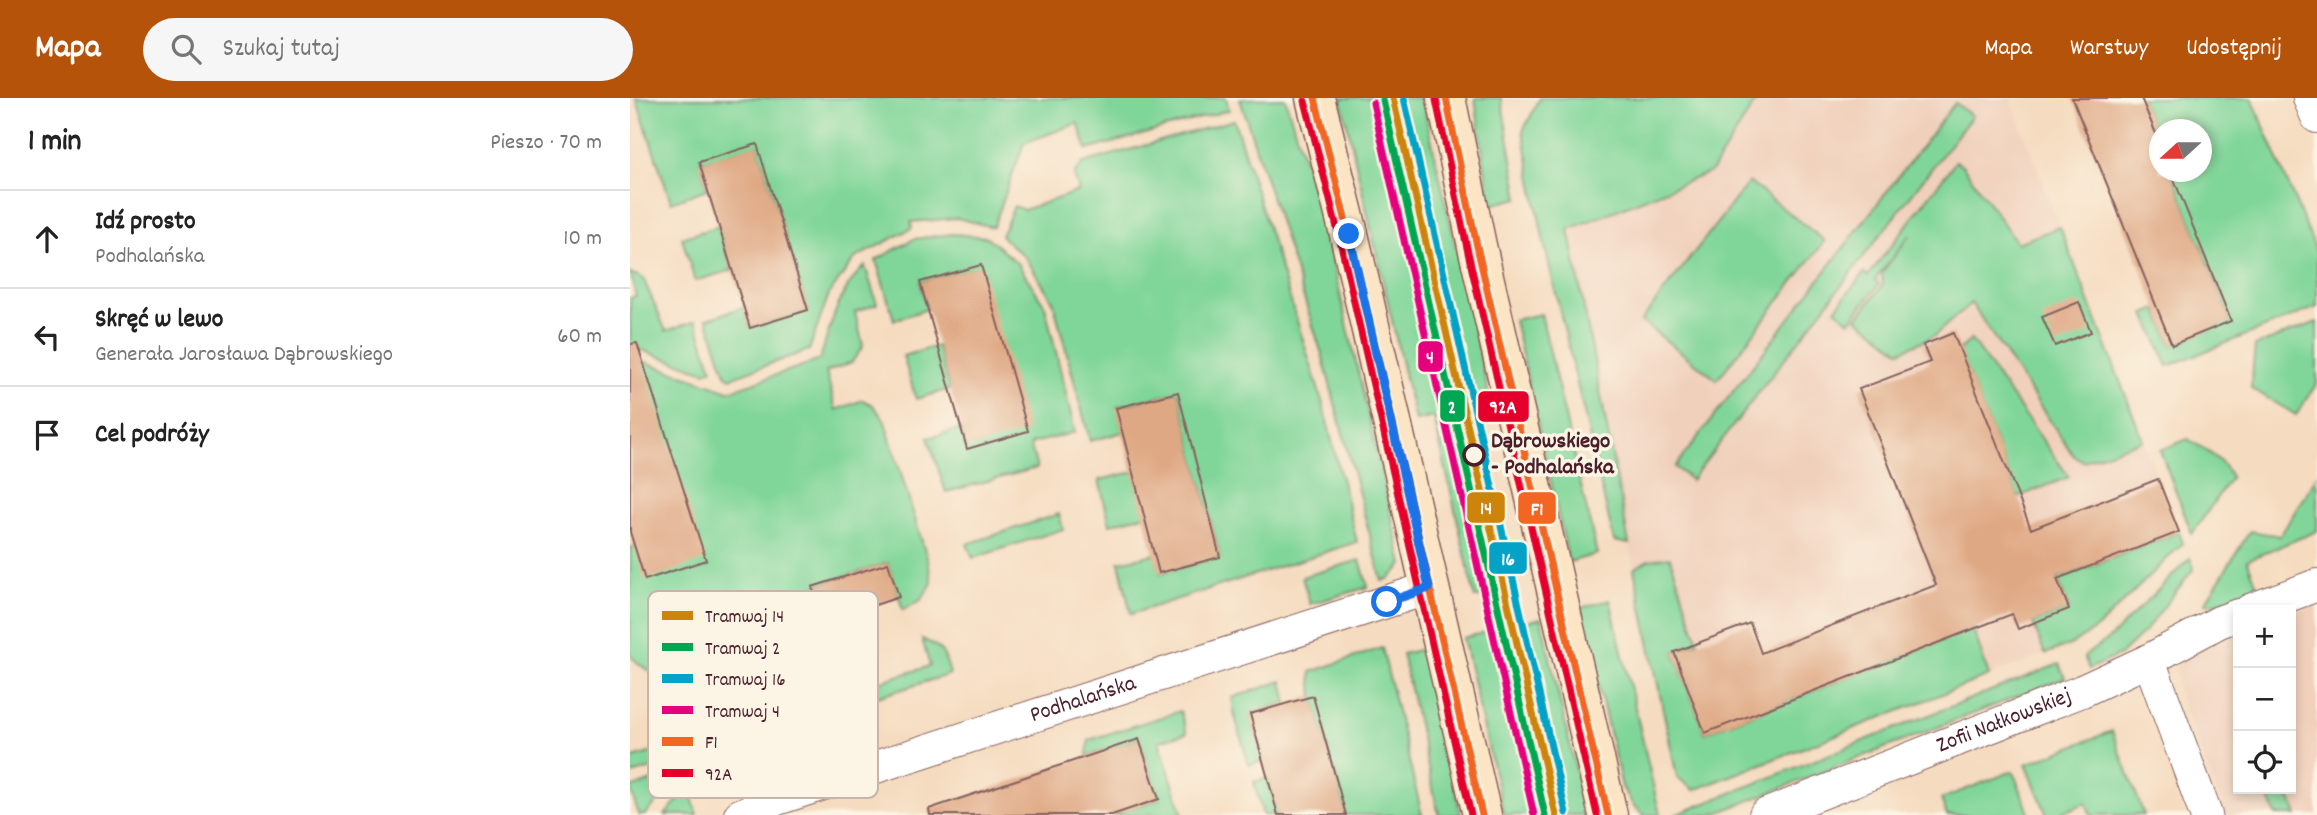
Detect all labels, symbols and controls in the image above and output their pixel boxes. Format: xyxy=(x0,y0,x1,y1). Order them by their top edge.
search box xyxy=(143,18,633,81)
text: Mapa xyxy=(35,26,101,73)
icon: search xyxy=(167,30,205,68)
text: Szukaj tutaj xyxy=(223,31,340,68)
text: Mapa xyxy=(1984,32,2032,66)
text: Warstwy xyxy=(2070,32,2148,66)
text: Udostępnij xyxy=(2186,32,2282,66)
north arrow xyxy=(2149,119,2212,182)
text: 1 min xyxy=(28,122,81,165)
text: Pieszo · 70 m xyxy=(490,127,602,160)
text: Idź prosto xyxy=(95,204,196,241)
route end xyxy=(1333,218,1364,249)
icon: ahead xyxy=(28,220,66,258)
text: 10 m xyxy=(563,223,602,256)
text: Podhalańska xyxy=(95,241,205,274)
text: Skręć w lewo xyxy=(95,302,223,339)
icon: left xyxy=(28,318,66,356)
text: 60 m xyxy=(557,321,602,354)
text: Generała Jarosława Dąbrowskiego xyxy=(95,339,393,372)
line badge: 4 xyxy=(1417,340,1444,373)
text: 4 xyxy=(1426,346,1434,373)
line badge: 2 xyxy=(1439,389,1466,423)
line badge: 92A xyxy=(1477,390,1530,423)
text: 2 xyxy=(1448,396,1456,423)
text: 92A xyxy=(1489,396,1517,423)
icon: arrive xyxy=(28,416,66,454)
text: Cel podróży xyxy=(95,417,209,454)
place label: Dąbrowskiego - Podhalańska xyxy=(1491,426,1615,485)
marker: Dąbrowskiego - Podhalańska xyxy=(1463,444,1485,466)
line badge: 14 xyxy=(1466,491,1506,524)
line badge: F1 xyxy=(1517,491,1557,525)
text: 14 xyxy=(1480,497,1492,524)
text: F1 xyxy=(1531,498,1543,525)
line badge: 16 xyxy=(1488,541,1528,575)
text: 16 xyxy=(1501,548,1515,575)
route start xyxy=(1371,586,1402,617)
legend xyxy=(648,591,878,798)
text: Tramwaj 14 xyxy=(705,605,784,632)
map controls xyxy=(2233,605,2296,794)
button: + xyxy=(2233,605,2296,668)
text: Tramwaj 2 xyxy=(705,637,780,664)
street label: Podhalańska xyxy=(1026,667,1141,733)
text: Tramwaj 16 xyxy=(705,668,786,695)
button: − xyxy=(2233,668,2296,731)
street label: Zofii Nałkowskiej xyxy=(1932,680,2077,763)
text: Tramwaj 4 xyxy=(705,700,780,727)
text: F1 xyxy=(705,731,718,758)
button: locate xyxy=(2233,731,2296,794)
text: 92A xyxy=(705,763,732,790)

